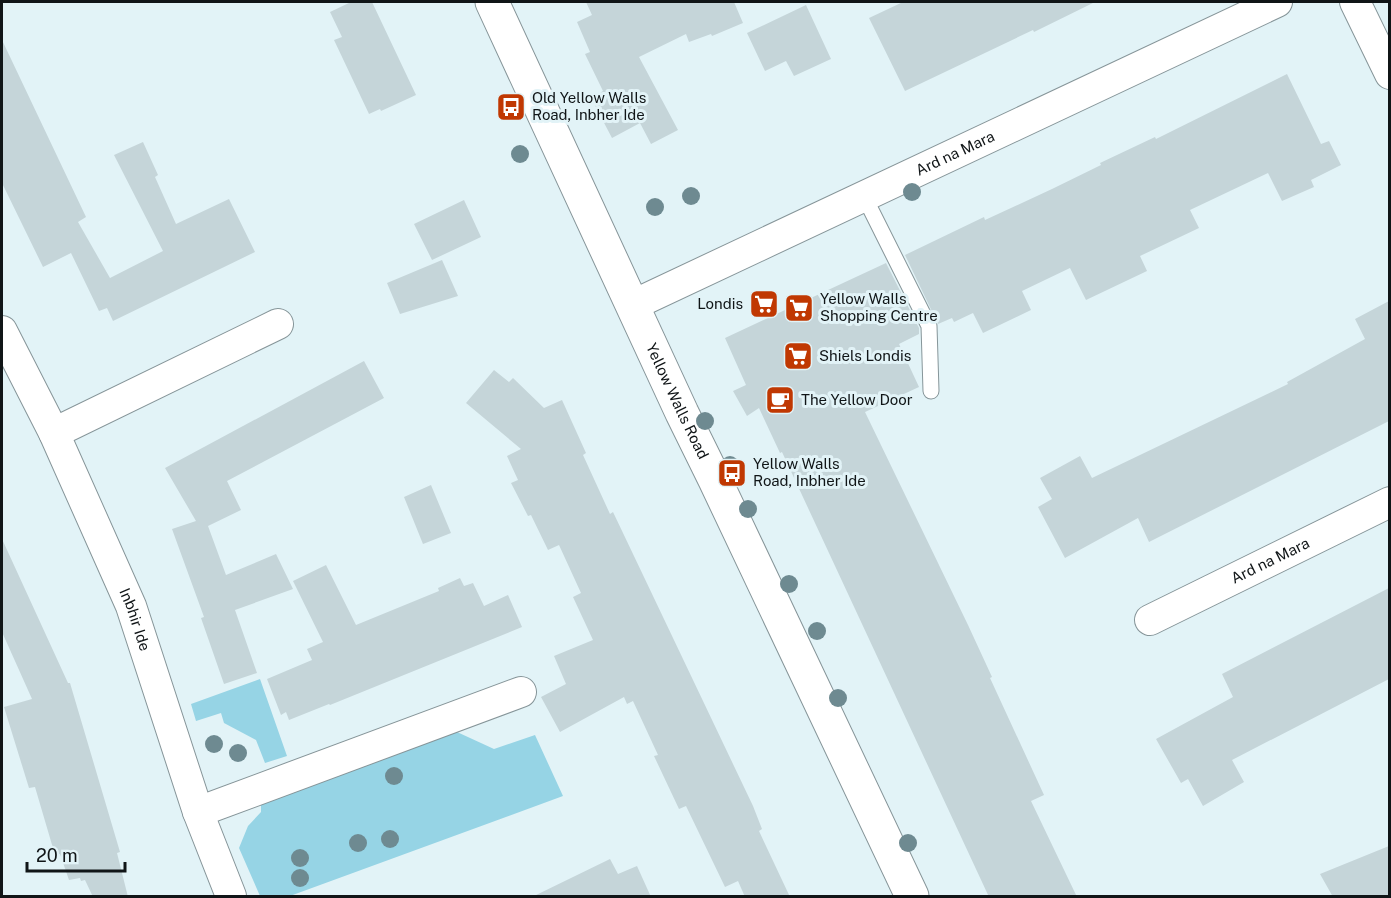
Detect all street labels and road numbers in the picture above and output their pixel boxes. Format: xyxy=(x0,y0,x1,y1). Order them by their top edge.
street label: Ard na Mara xyxy=(913,127,997,179)
street label: Yellow Walls Road xyxy=(643,340,712,462)
street label: Ard na Mara xyxy=(1228,534,1312,587)
street label: Inbhir Ide xyxy=(116,585,154,653)

